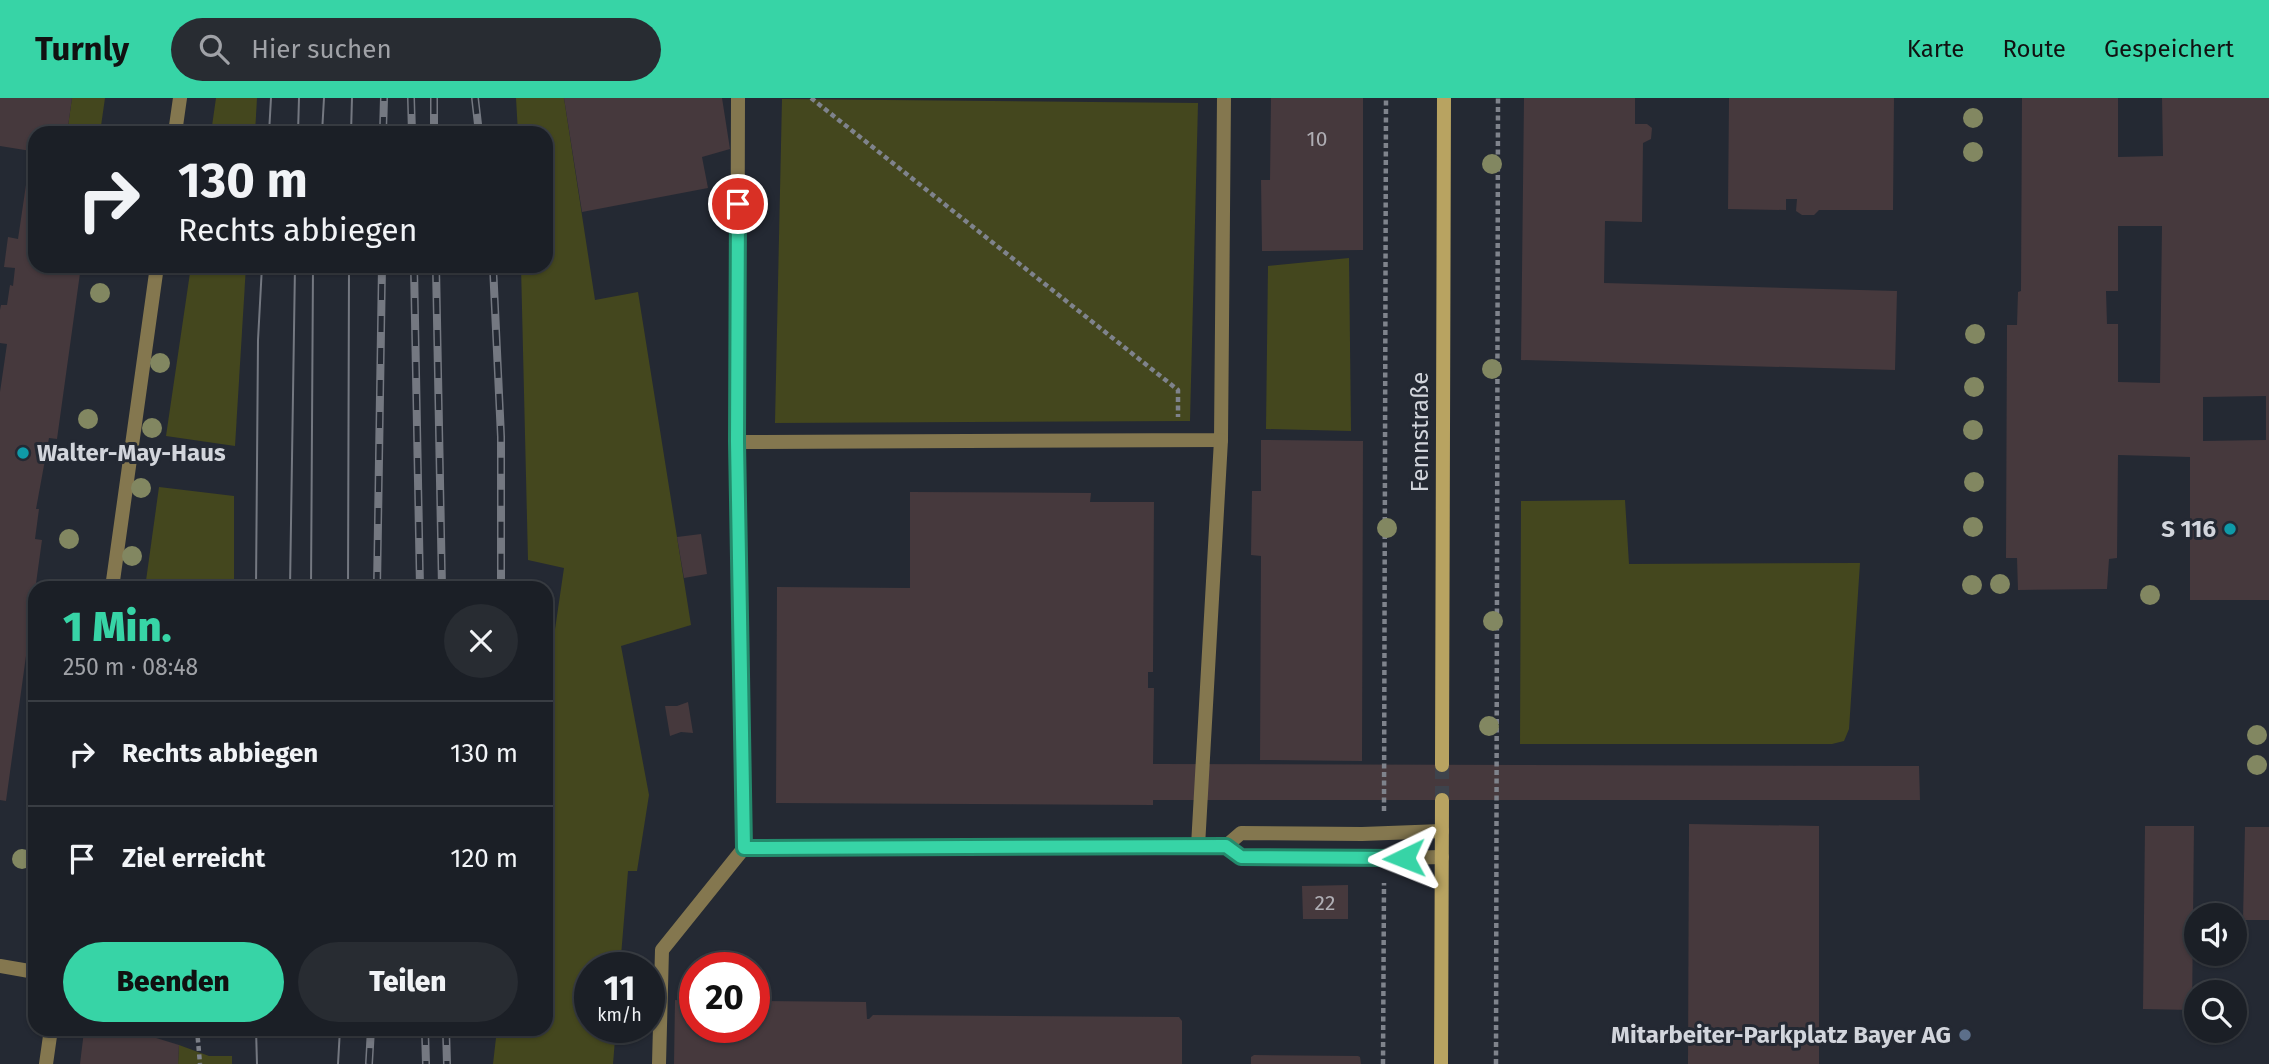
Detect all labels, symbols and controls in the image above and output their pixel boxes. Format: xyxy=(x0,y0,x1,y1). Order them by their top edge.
search box xyxy=(171,18,661,81)
text: Turnly xyxy=(35,29,129,69)
icon: search xyxy=(195,30,233,68)
text: Hier suchen xyxy=(251,34,392,65)
text: Karte xyxy=(1907,35,1964,63)
text: Route xyxy=(2002,35,2066,63)
text: Gespeichert xyxy=(2104,35,2234,63)
house number: 10 xyxy=(1307,126,1327,152)
text: 130 m xyxy=(178,151,308,210)
icon: right xyxy=(63,154,154,245)
pin xyxy=(708,174,768,234)
icon: arrive xyxy=(719,185,757,223)
text: Rechts abbiegen xyxy=(178,211,418,249)
street label: Fennstraße xyxy=(1406,372,1434,492)
place label: Walter-May-Haus xyxy=(37,439,226,467)
marker: Walter-May-Haus xyxy=(15,445,31,461)
place label: S 116 xyxy=(2161,515,2216,543)
marker: S 116 xyxy=(2222,521,2238,537)
text: 1 Min. xyxy=(63,602,172,652)
button: close xyxy=(444,604,518,678)
text: 250 m · 08:48 xyxy=(63,653,198,681)
icon: right xyxy=(63,735,101,773)
text: Rechts abbiegen xyxy=(122,738,318,769)
text: 130 m xyxy=(450,738,518,769)
position arrow xyxy=(1367,821,1441,895)
icon: arrive xyxy=(63,840,101,878)
text: Ziel erreicht xyxy=(122,843,265,874)
text: 120 m xyxy=(450,843,518,874)
house number: 22 xyxy=(1315,890,1335,916)
map controls xyxy=(2184,903,2247,1043)
button: sound xyxy=(2184,903,2247,966)
button: Beenden xyxy=(63,942,284,1022)
button: Teilen xyxy=(298,942,518,1022)
speed limit sign: 20 xyxy=(679,952,770,1043)
text: 11 xyxy=(604,967,635,1009)
button: search xyxy=(2184,980,2247,1043)
text: km/h xyxy=(597,1004,642,1026)
place label: Mitarbeiter-Parkplatz Bayer AG xyxy=(1611,1021,1951,1049)
marker: Mitarbeiter-Parkplatz Bayer AG xyxy=(1957,1027,1973,1043)

